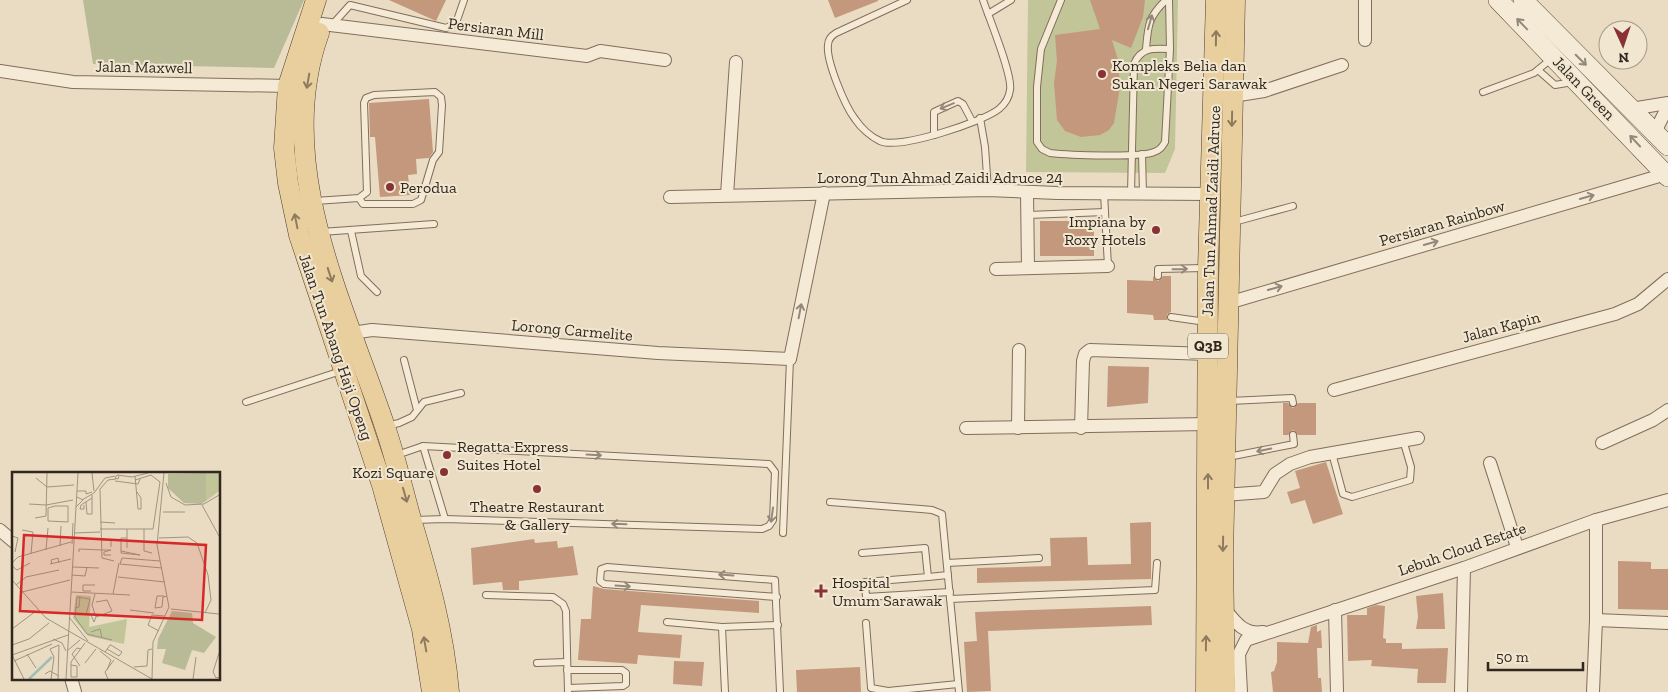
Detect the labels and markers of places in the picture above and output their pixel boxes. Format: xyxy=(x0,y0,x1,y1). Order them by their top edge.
place label: Kompleks Belia dan Sukan Negeri Sarawak xyxy=(1112,56,1268,93)
marker: Kompleks Belia dan Sukan Negeri Sarawak xyxy=(1096,68,1108,80)
place label: Perodua xyxy=(400,178,457,197)
marker: Perodua xyxy=(384,181,396,193)
place label: Impiana by Roxy Hotels xyxy=(1064,212,1147,249)
marker: Impiana by Roxy Hotels xyxy=(1150,224,1162,236)
place label: Regatta Express Suites Hotel xyxy=(457,437,569,474)
marker: Regatta Express Suites Hotel xyxy=(441,449,453,461)
place label: Kozi Square xyxy=(352,463,434,482)
marker: Kozi Square xyxy=(438,466,450,478)
marker: Theatre Restaurant & Gallery xyxy=(531,483,543,495)
place label: Theatre Restaurant & Gallery xyxy=(470,497,604,534)
place label: Hospital Umum Sarawak xyxy=(832,573,943,610)
marker: Hospital Umum Sarawak xyxy=(814,584,828,598)

